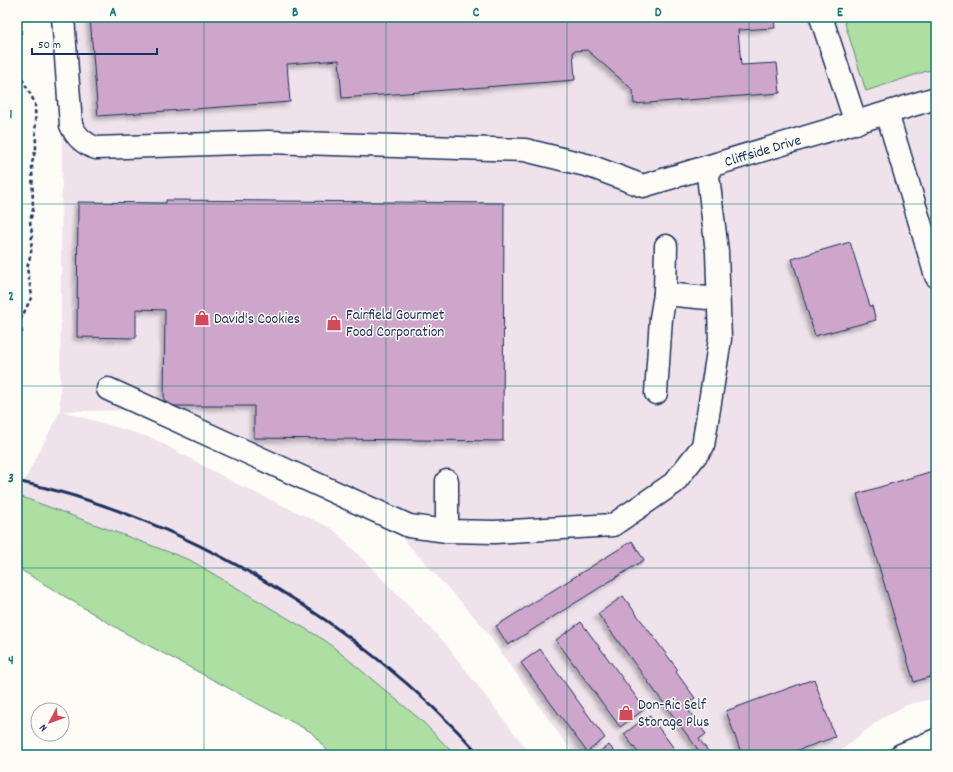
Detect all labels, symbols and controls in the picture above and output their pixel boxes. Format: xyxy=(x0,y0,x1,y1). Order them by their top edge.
text: A xyxy=(109,4,117,23)
text: B xyxy=(292,4,298,23)
text: C xyxy=(473,4,480,23)
text: D xyxy=(655,4,662,23)
text: E xyxy=(837,4,844,23)
scale bar xyxy=(32,30,157,56)
text: 50 m xyxy=(38,37,61,54)
text: 1 xyxy=(10,106,13,125)
street label: Cliffside Drive xyxy=(722,130,804,174)
text: 2 xyxy=(8,288,14,307)
place label: Fairfield Gourmet Food Corporation xyxy=(346,305,445,344)
shop icon: David's Cookies xyxy=(193,309,211,327)
place label: David's Cookies xyxy=(214,309,300,331)
shop icon: Fairfield Gourmet Food Corporation xyxy=(325,314,343,332)
text: 3 xyxy=(8,470,14,489)
text: 4 xyxy=(8,652,14,671)
place label: Don-Ric Self Storage Plus xyxy=(638,695,709,734)
north arrow xyxy=(30,702,70,742)
shop icon: Don-Ric Self Storage Plus xyxy=(617,704,635,722)
text: N xyxy=(36,720,52,735)

